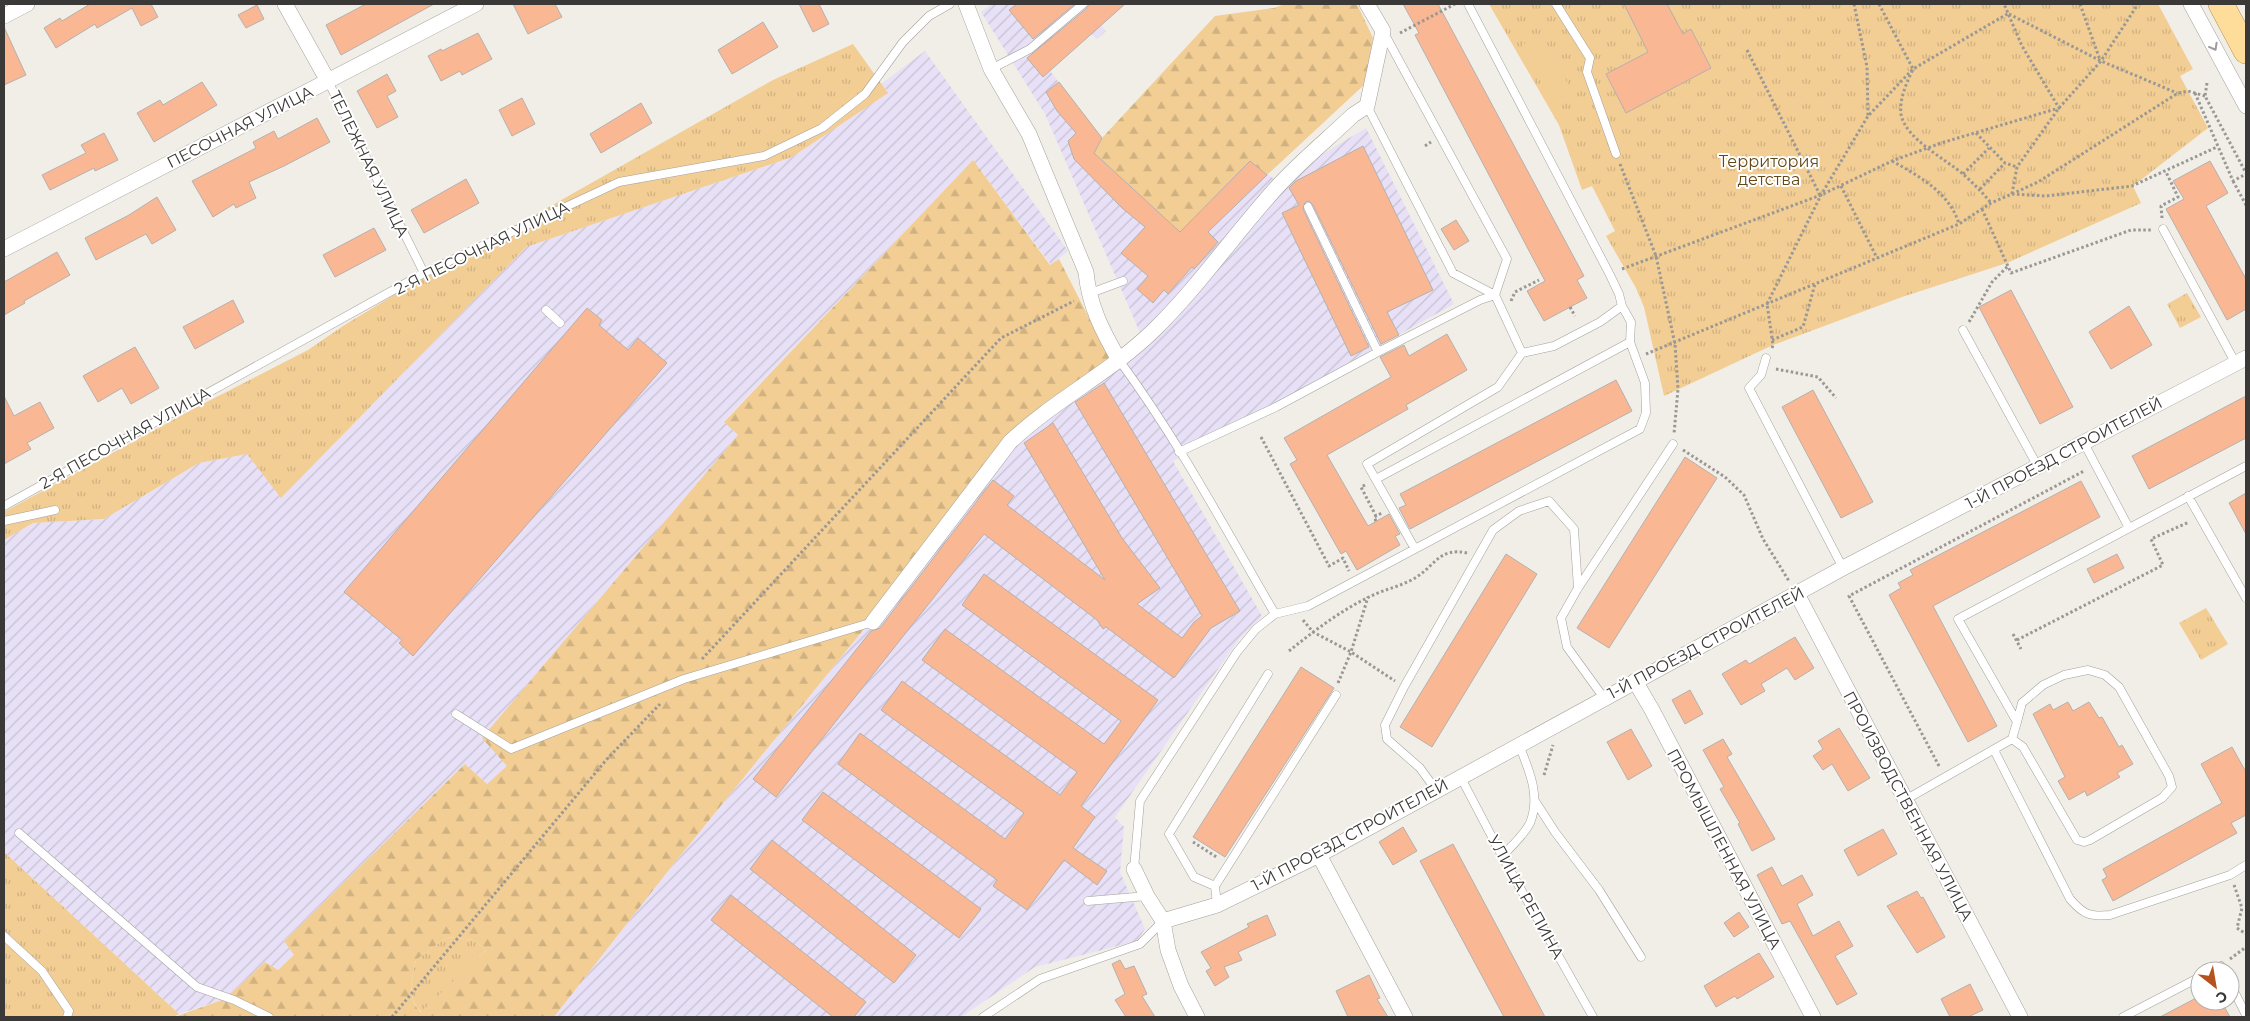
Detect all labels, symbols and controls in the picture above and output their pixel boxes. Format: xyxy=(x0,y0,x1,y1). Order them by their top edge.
one-way arrow xyxy=(2208,41,2218,50)
street label: ПЕСОЧНАЯ УЛИЦА xyxy=(164,82,316,172)
street label: ТЕЛЕЖНАЯ УЛИЦА xyxy=(325,88,413,240)
park label: Территория детства xyxy=(1719,152,1819,189)
street label: 2-Я ПЕСОЧНАЯ УЛИЦА xyxy=(391,197,573,299)
street label: 2-Я ПЕСОЧНАЯ УЛИЦА xyxy=(36,383,214,493)
street label: 1-Й ПРОЕЗД СТРОИТЕЛЕЙ xyxy=(1962,393,2166,513)
street label: 1-Й ПРОЕЗД СТРОИТЕЛЕЙ xyxy=(1604,583,1808,703)
street label: ПРОИЗВОДСТВЕННАЯ УЛИЦА xyxy=(1839,688,1977,924)
street label: ПРОМЫШЛЕННАЯ УЛИЦА xyxy=(1663,745,1785,953)
street label: 1-Й ПРОЕЗД СТРОИТЕЛЕЙ xyxy=(1248,775,1452,895)
street label: УЛИЦА РЕПИНА xyxy=(1484,832,1568,962)
north arrow xyxy=(2190,961,2240,1011)
text: С xyxy=(2213,987,2231,1007)

